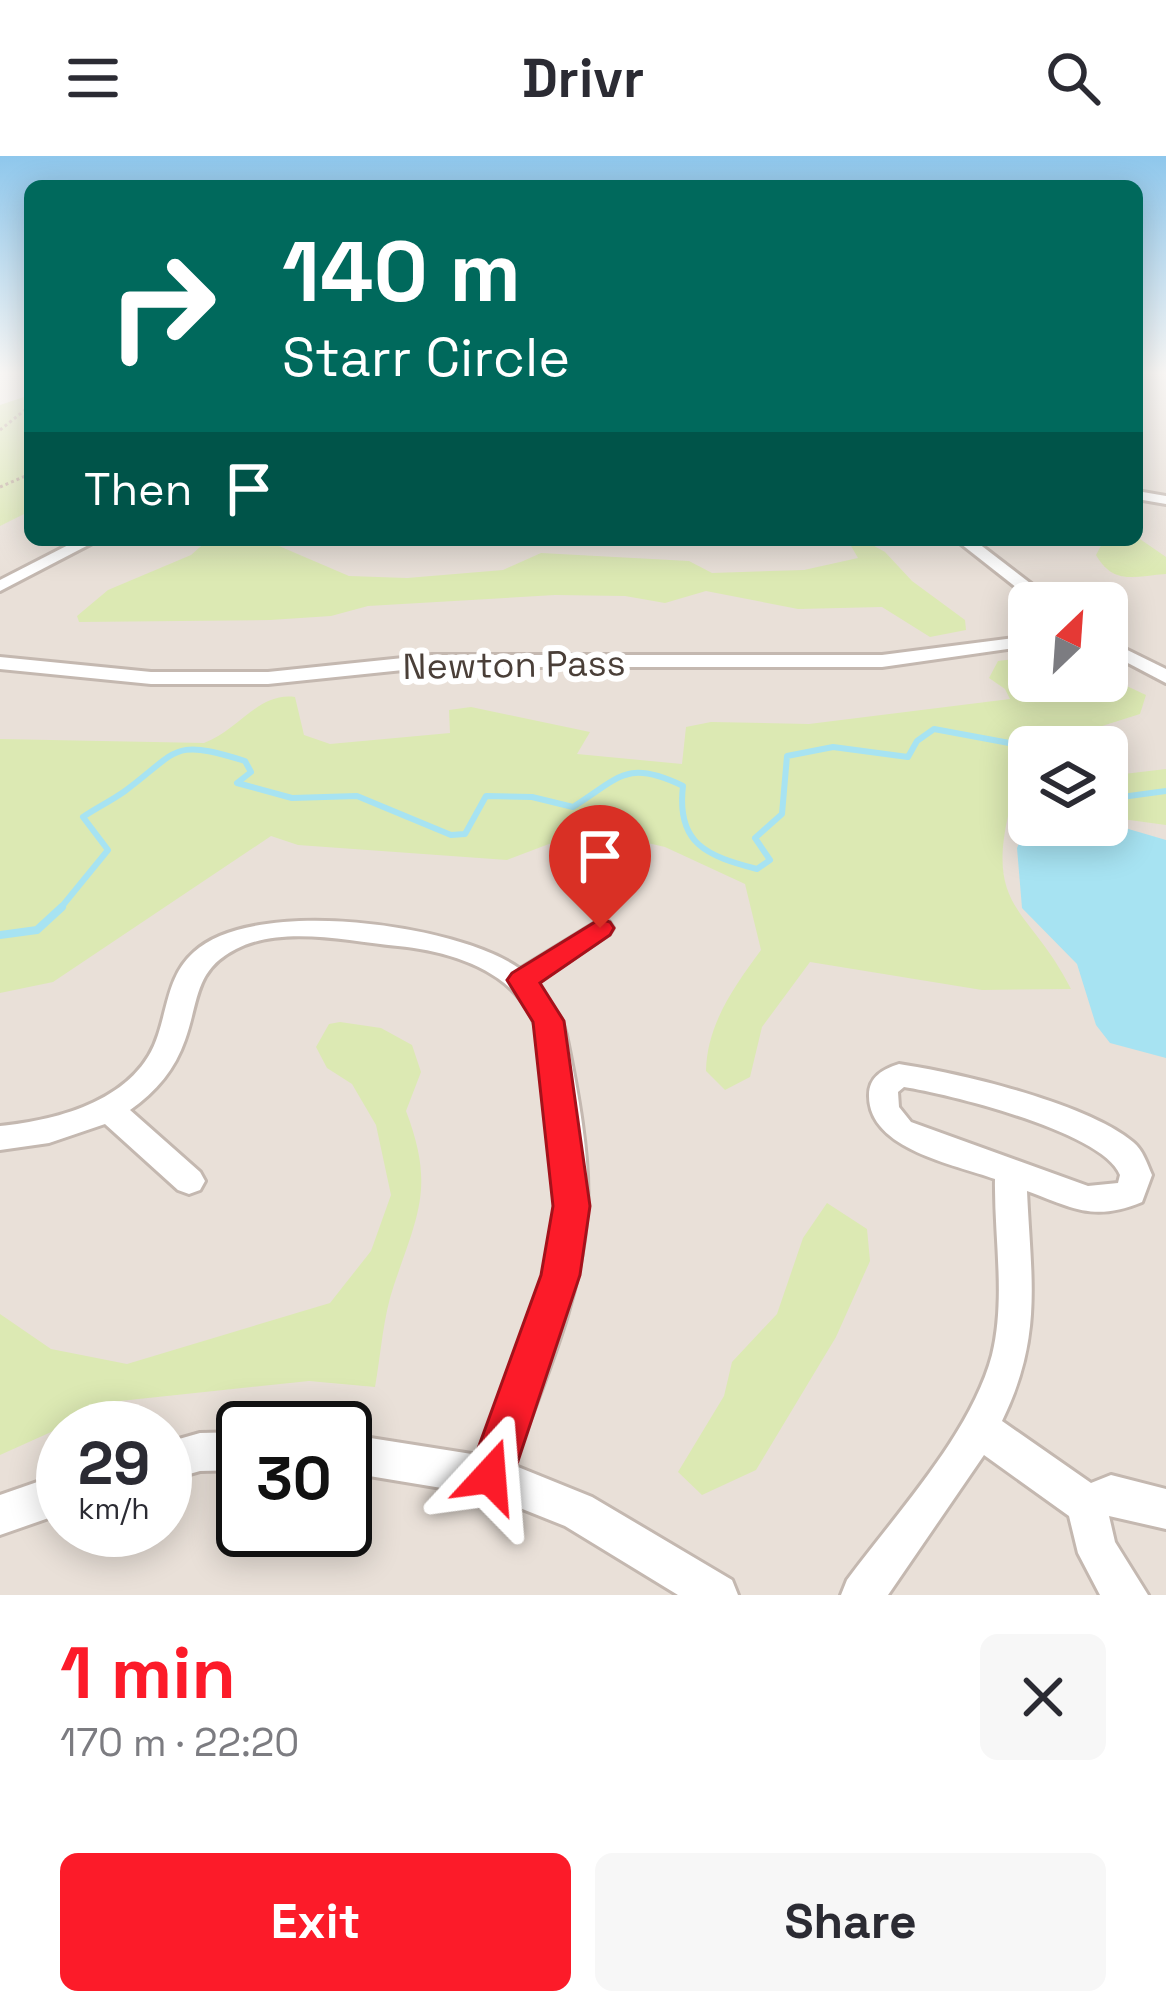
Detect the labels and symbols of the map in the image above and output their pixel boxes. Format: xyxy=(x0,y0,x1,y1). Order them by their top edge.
north arrow xyxy=(1008,582,1128,702)
street label: Newton Pass xyxy=(402,640,626,690)
pin xyxy=(549,805,651,928)
speed limit sign: 30 xyxy=(216,1401,372,1557)
position arrow xyxy=(427,1413,553,1539)

